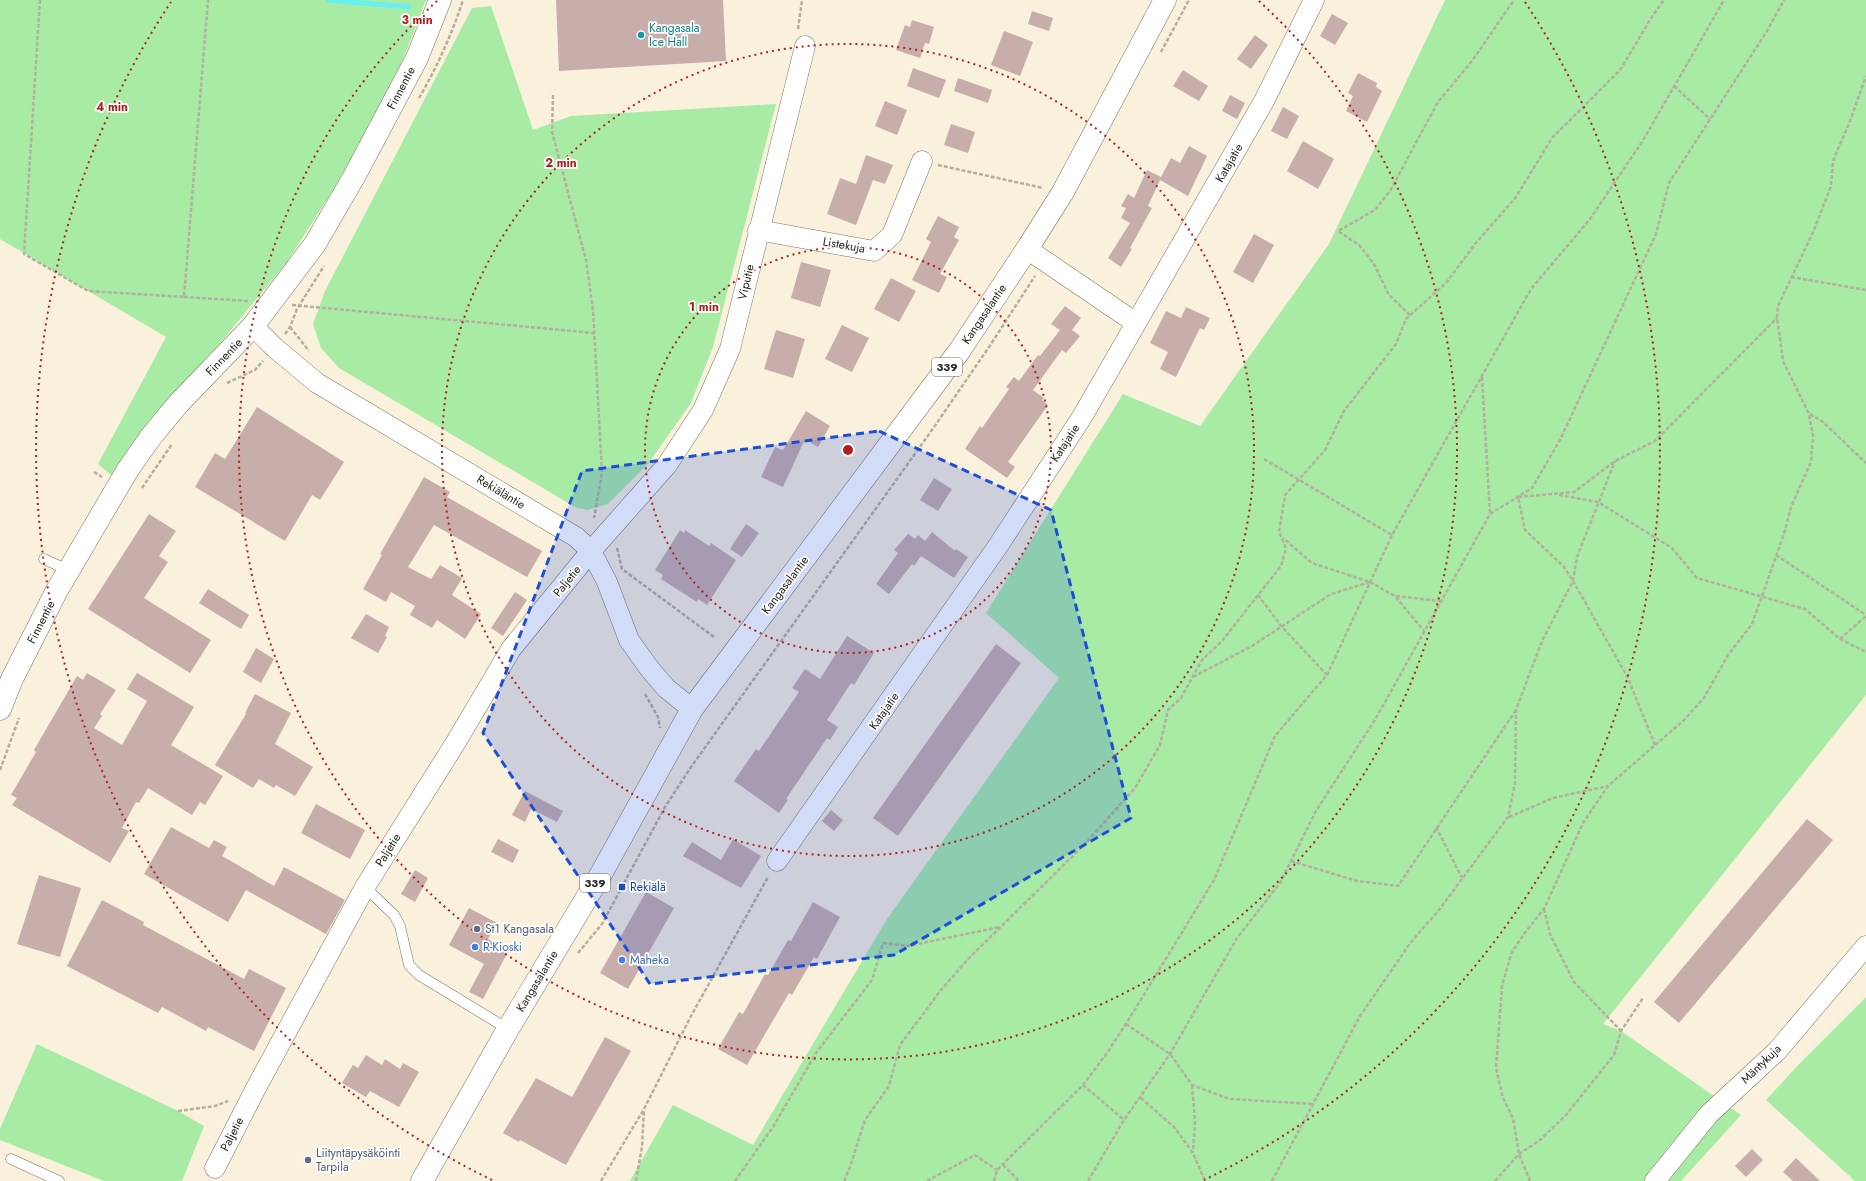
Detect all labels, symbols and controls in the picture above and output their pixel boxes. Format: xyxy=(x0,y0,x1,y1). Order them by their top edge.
text: 3 min xyxy=(401,11,433,29)
place label: Kangasala Ice Hall xyxy=(649,19,700,51)
marker: Kangasala Ice Hall xyxy=(636,30,646,40)
street label: Finnentie xyxy=(382,63,420,113)
text: 4 min xyxy=(96,98,128,116)
street label: Katajatie xyxy=(1211,140,1247,186)
text: 2 min xyxy=(545,154,577,172)
street label: Listekuja xyxy=(821,232,867,258)
street label: Viputie xyxy=(733,262,759,302)
street label: Kangasalantie xyxy=(957,280,1011,348)
text: 1 min xyxy=(689,298,719,316)
street label: Finnentie xyxy=(201,334,247,380)
road number: 339 xyxy=(932,358,962,376)
street label: Katajatie xyxy=(1046,420,1084,466)
centre of rings xyxy=(841,443,855,457)
street label: Rekiäläntie xyxy=(473,470,529,514)
street label: Kangasalantie xyxy=(757,552,813,618)
street label: Paljetie xyxy=(549,561,585,601)
street label: Finnentie xyxy=(22,597,60,647)
street label: Katajatie xyxy=(865,689,903,733)
street label: Paljetie xyxy=(371,830,405,870)
road number: 339 xyxy=(580,874,610,892)
place label: Rekiälä xyxy=(630,878,666,896)
marker: Rekiälä xyxy=(617,882,627,892)
place label: St1 Kangasala xyxy=(485,920,554,938)
marker: St1 Kangasala xyxy=(472,924,482,934)
place label: R-Kioski xyxy=(483,938,522,956)
marker: R-Kioski xyxy=(470,942,480,952)
street label: Kangasalantie xyxy=(511,947,563,1015)
place label: Maheka xyxy=(630,951,669,969)
marker: Maheka xyxy=(617,955,627,965)
street label: Mäntykuja xyxy=(1737,1040,1785,1088)
street label: Paljetie xyxy=(216,1114,248,1154)
place label: Liityntäpysäköinti Tarpila xyxy=(316,1144,400,1176)
marker: Liityntäpysäköinti Tarpila xyxy=(303,1155,313,1165)

